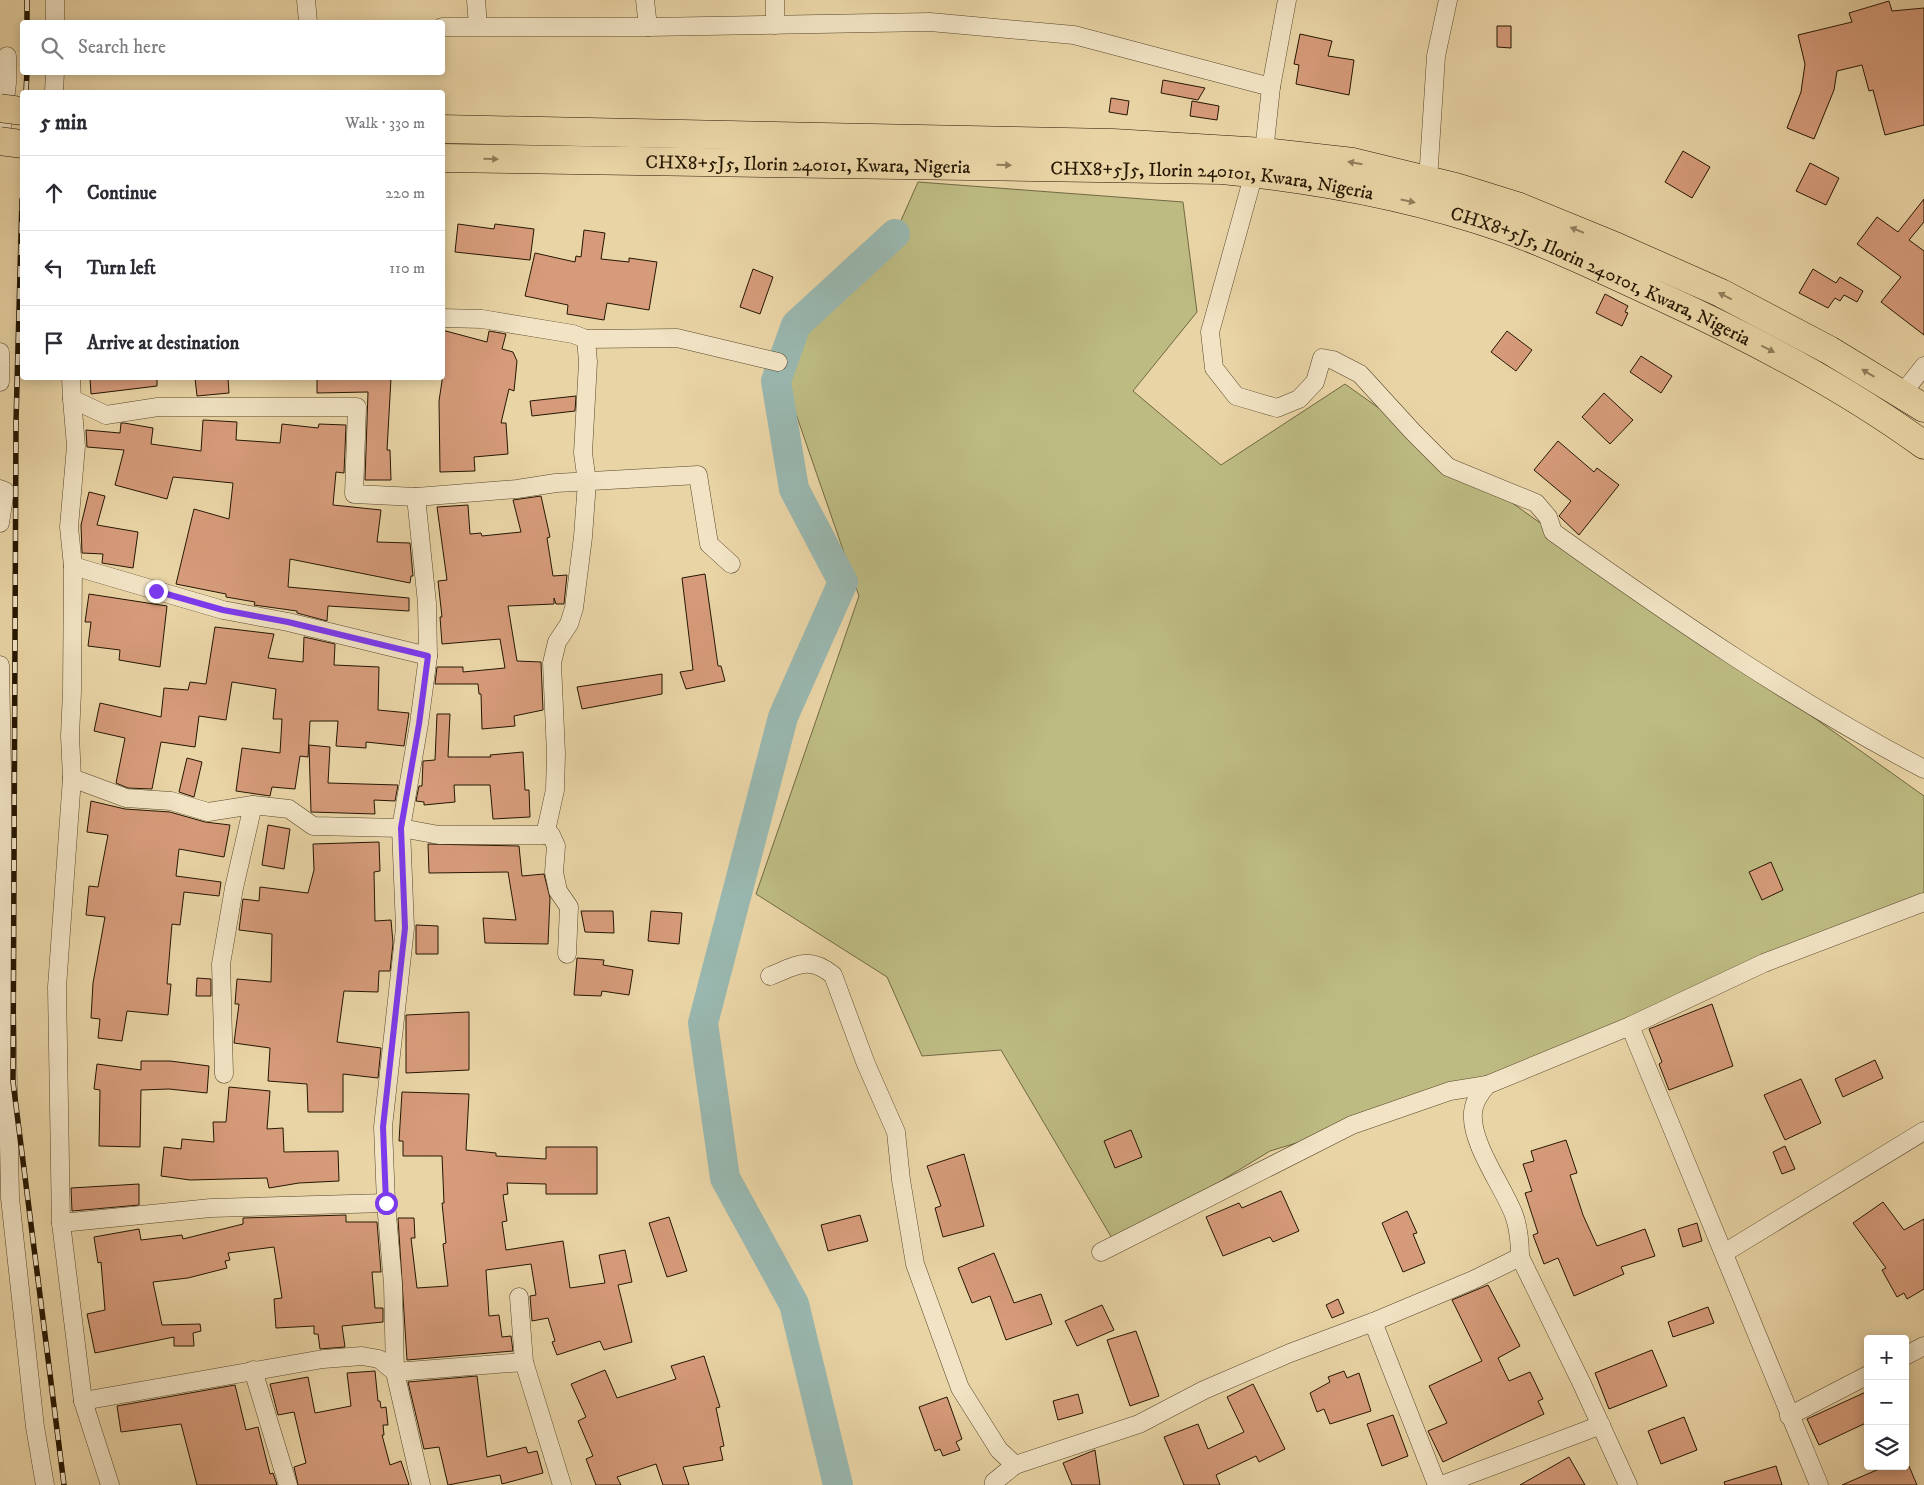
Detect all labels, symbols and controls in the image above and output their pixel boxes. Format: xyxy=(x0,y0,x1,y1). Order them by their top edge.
search box xyxy=(20,20,445,75)
icon: search xyxy=(38,34,66,62)
text: Search here xyxy=(78,36,166,59)
text: 5 min xyxy=(40,110,87,136)
text: Walk · 330 m xyxy=(345,113,425,133)
street label: CHX8+5J5, Ilorin 240101, Kwara, Nigeria xyxy=(645,151,971,179)
one-way arrow xyxy=(483,155,499,163)
street label: CHX8+5J5, Ilorin 240101, Kwara, Nigeria xyxy=(1050,157,1376,205)
one-way arrow xyxy=(1346,158,1362,166)
one-way arrow xyxy=(996,161,1012,169)
icon: ahead xyxy=(40,179,68,207)
text: Continue xyxy=(87,182,157,205)
text: 220 m xyxy=(385,183,425,203)
one-way arrow xyxy=(1401,197,1416,205)
street label: CHX8+5J5, Ilorin 240101, Kwara, Nigeria xyxy=(1448,202,1754,351)
one-way arrow xyxy=(1569,226,1584,233)
icon: left xyxy=(40,254,68,282)
text: Turn left xyxy=(87,257,156,280)
text: 110 m xyxy=(389,258,425,278)
one-way arrow xyxy=(1718,292,1732,300)
icon: arrive xyxy=(40,329,68,357)
text: Arrive at destination xyxy=(87,332,239,355)
one-way arrow xyxy=(1761,345,1775,353)
one-way arrow xyxy=(1861,369,1874,378)
route end xyxy=(145,580,168,603)
route start xyxy=(375,1192,398,1215)
map controls xyxy=(1864,1335,1909,1470)
button: + xyxy=(1864,1335,1909,1380)
button: − xyxy=(1864,1380,1909,1425)
button: layers xyxy=(1864,1425,1909,1470)

